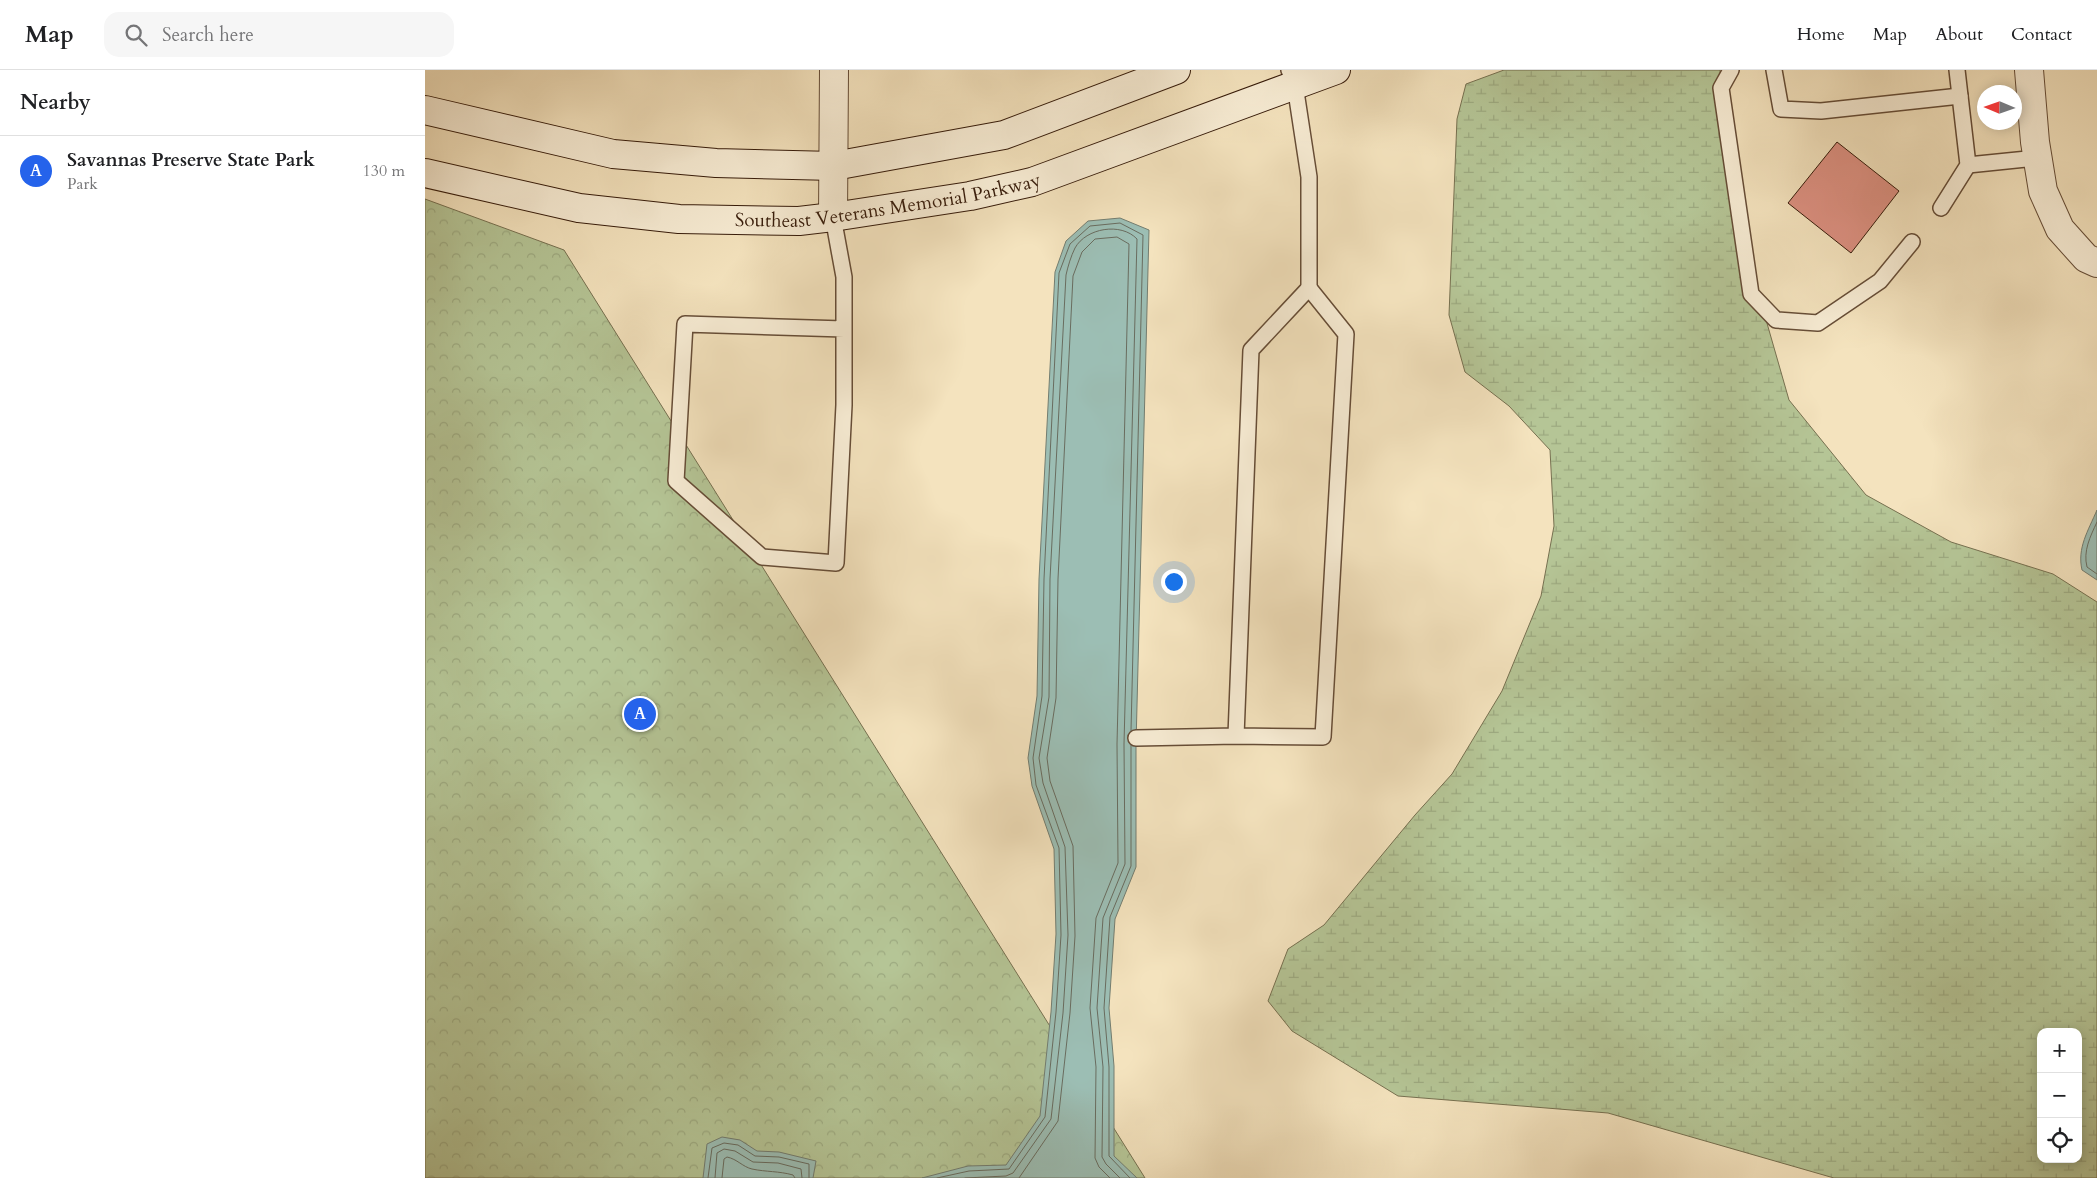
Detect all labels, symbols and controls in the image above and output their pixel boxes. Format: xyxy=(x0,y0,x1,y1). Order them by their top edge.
search box xyxy=(104,12,454,57)
text: Map xyxy=(25,18,74,51)
icon: search xyxy=(122,21,150,49)
text: Search here xyxy=(162,22,254,48)
text: Home xyxy=(1797,22,1845,47)
text: Map xyxy=(1873,22,1907,47)
text: About xyxy=(1935,22,1983,47)
text: Contact xyxy=(2011,22,2072,47)
north arrow xyxy=(1977,85,2022,130)
text: Nearby xyxy=(20,88,91,117)
text: Savannas Preserve State Park xyxy=(67,147,315,173)
text: A xyxy=(30,160,42,182)
text: 130 m xyxy=(363,160,405,182)
street label: Southeast Veterans Memorial Parkway xyxy=(735,167,1045,234)
text: Park xyxy=(67,173,98,195)
your location xyxy=(1161,569,1187,595)
pin: A xyxy=(624,695,656,733)
map controls xyxy=(2037,1028,2082,1163)
button: + xyxy=(2037,1028,2082,1073)
button: − xyxy=(2037,1073,2082,1118)
button: locate xyxy=(2037,1118,2082,1163)

